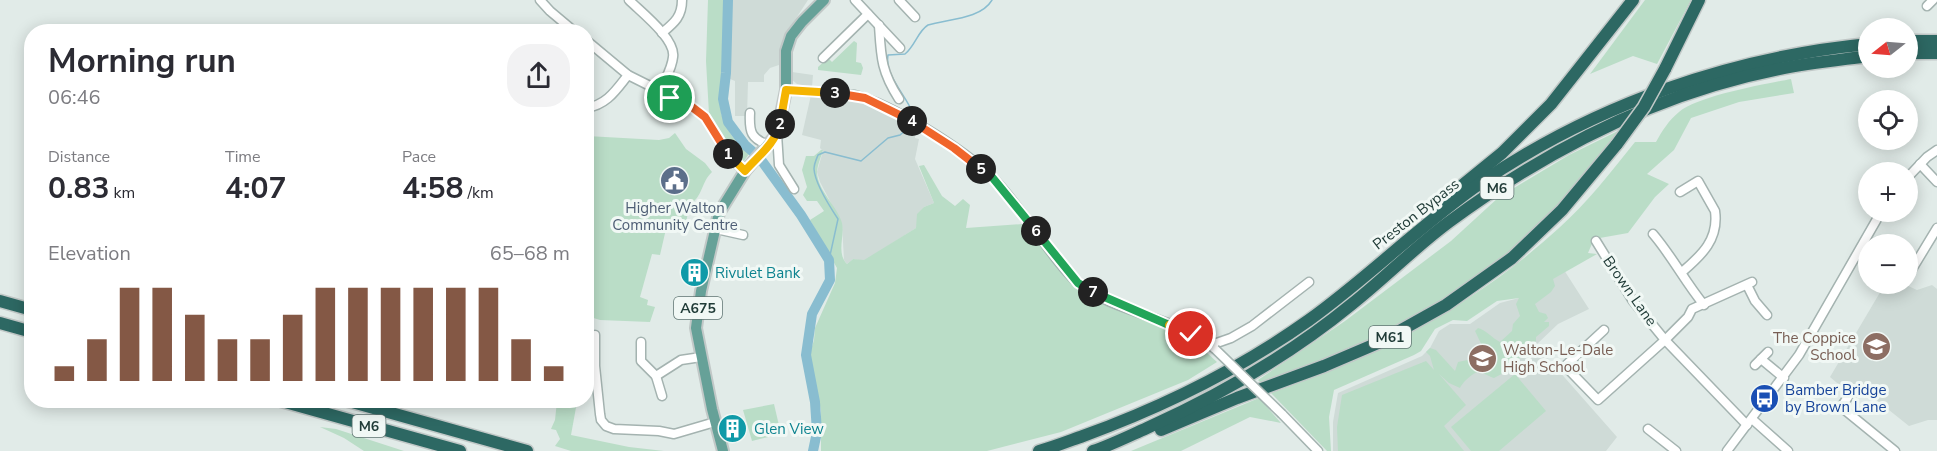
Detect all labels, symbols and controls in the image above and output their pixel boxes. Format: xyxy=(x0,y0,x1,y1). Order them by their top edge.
north arrow xyxy=(1858,18,1918,78)
map controls xyxy=(1858,18,1918,294)
text: Morning run xyxy=(48,39,236,84)
button: share xyxy=(507,44,570,107)
pin xyxy=(644,72,695,123)
pin: 3 xyxy=(820,78,850,108)
icon: arrive xyxy=(653,81,686,114)
text: 3 xyxy=(830,82,840,104)
text: 06:46 xyxy=(48,84,101,111)
button: locate xyxy=(1858,90,1918,150)
pin: 4 xyxy=(897,106,927,136)
pin: 2 xyxy=(765,109,795,139)
text: 4 xyxy=(907,110,917,132)
text: 2 xyxy=(775,113,785,135)
pin: 1 xyxy=(713,139,743,169)
text: 1 xyxy=(723,143,733,165)
text: Distance xyxy=(48,146,110,168)
text: Time xyxy=(225,146,261,168)
text: Pace xyxy=(402,146,436,168)
pin: 5 xyxy=(966,154,996,184)
text: 5 xyxy=(976,158,986,180)
button: + xyxy=(1858,162,1918,222)
public building icon: Higher Walton Community Centre xyxy=(659,165,691,197)
text: 0.83 xyxy=(48,168,109,209)
text: 4:07 xyxy=(225,168,286,209)
text: 4:58 xyxy=(402,168,463,209)
street label: Preston Bypass xyxy=(1369,174,1463,254)
road number: M6 xyxy=(1480,177,1514,199)
text: km xyxy=(109,182,135,204)
text: /km xyxy=(463,182,494,204)
place label: Higher Walton Community Centre xyxy=(612,198,738,235)
pin: 6 xyxy=(1021,216,1051,246)
text: 6 xyxy=(1031,220,1041,242)
button: − xyxy=(1858,234,1918,294)
text: Elevation xyxy=(48,240,131,267)
text: 65–68 m xyxy=(490,240,570,267)
street label: Brown Lane xyxy=(1599,252,1661,330)
building icon: Rivulet Bank xyxy=(678,257,710,289)
place label: Rivulet Bank xyxy=(715,263,801,283)
pin: 7 xyxy=(1078,277,1108,307)
text: 7 xyxy=(1088,281,1098,303)
road number: A675 xyxy=(674,297,722,319)
pin xyxy=(1165,308,1216,359)
icon: check xyxy=(1174,317,1207,350)
road number: M61 xyxy=(1369,326,1411,348)
place label: The Coppice School xyxy=(1773,328,1857,365)
school or university icon: The Coppice School xyxy=(1861,331,1893,363)
place label: Walton-Le-Dale High School xyxy=(1503,340,1613,377)
school or university icon: Walton-Le-Dale High School xyxy=(1466,343,1498,375)
place label: Bamber Bridge by Brown Lane xyxy=(1785,380,1886,417)
bus stop icon: Bamber Bridge by Brown Lane xyxy=(1748,383,1780,415)
building icon: Glen View xyxy=(717,413,749,445)
road number: M6 xyxy=(352,415,386,437)
place label: Glen View xyxy=(754,419,824,439)

